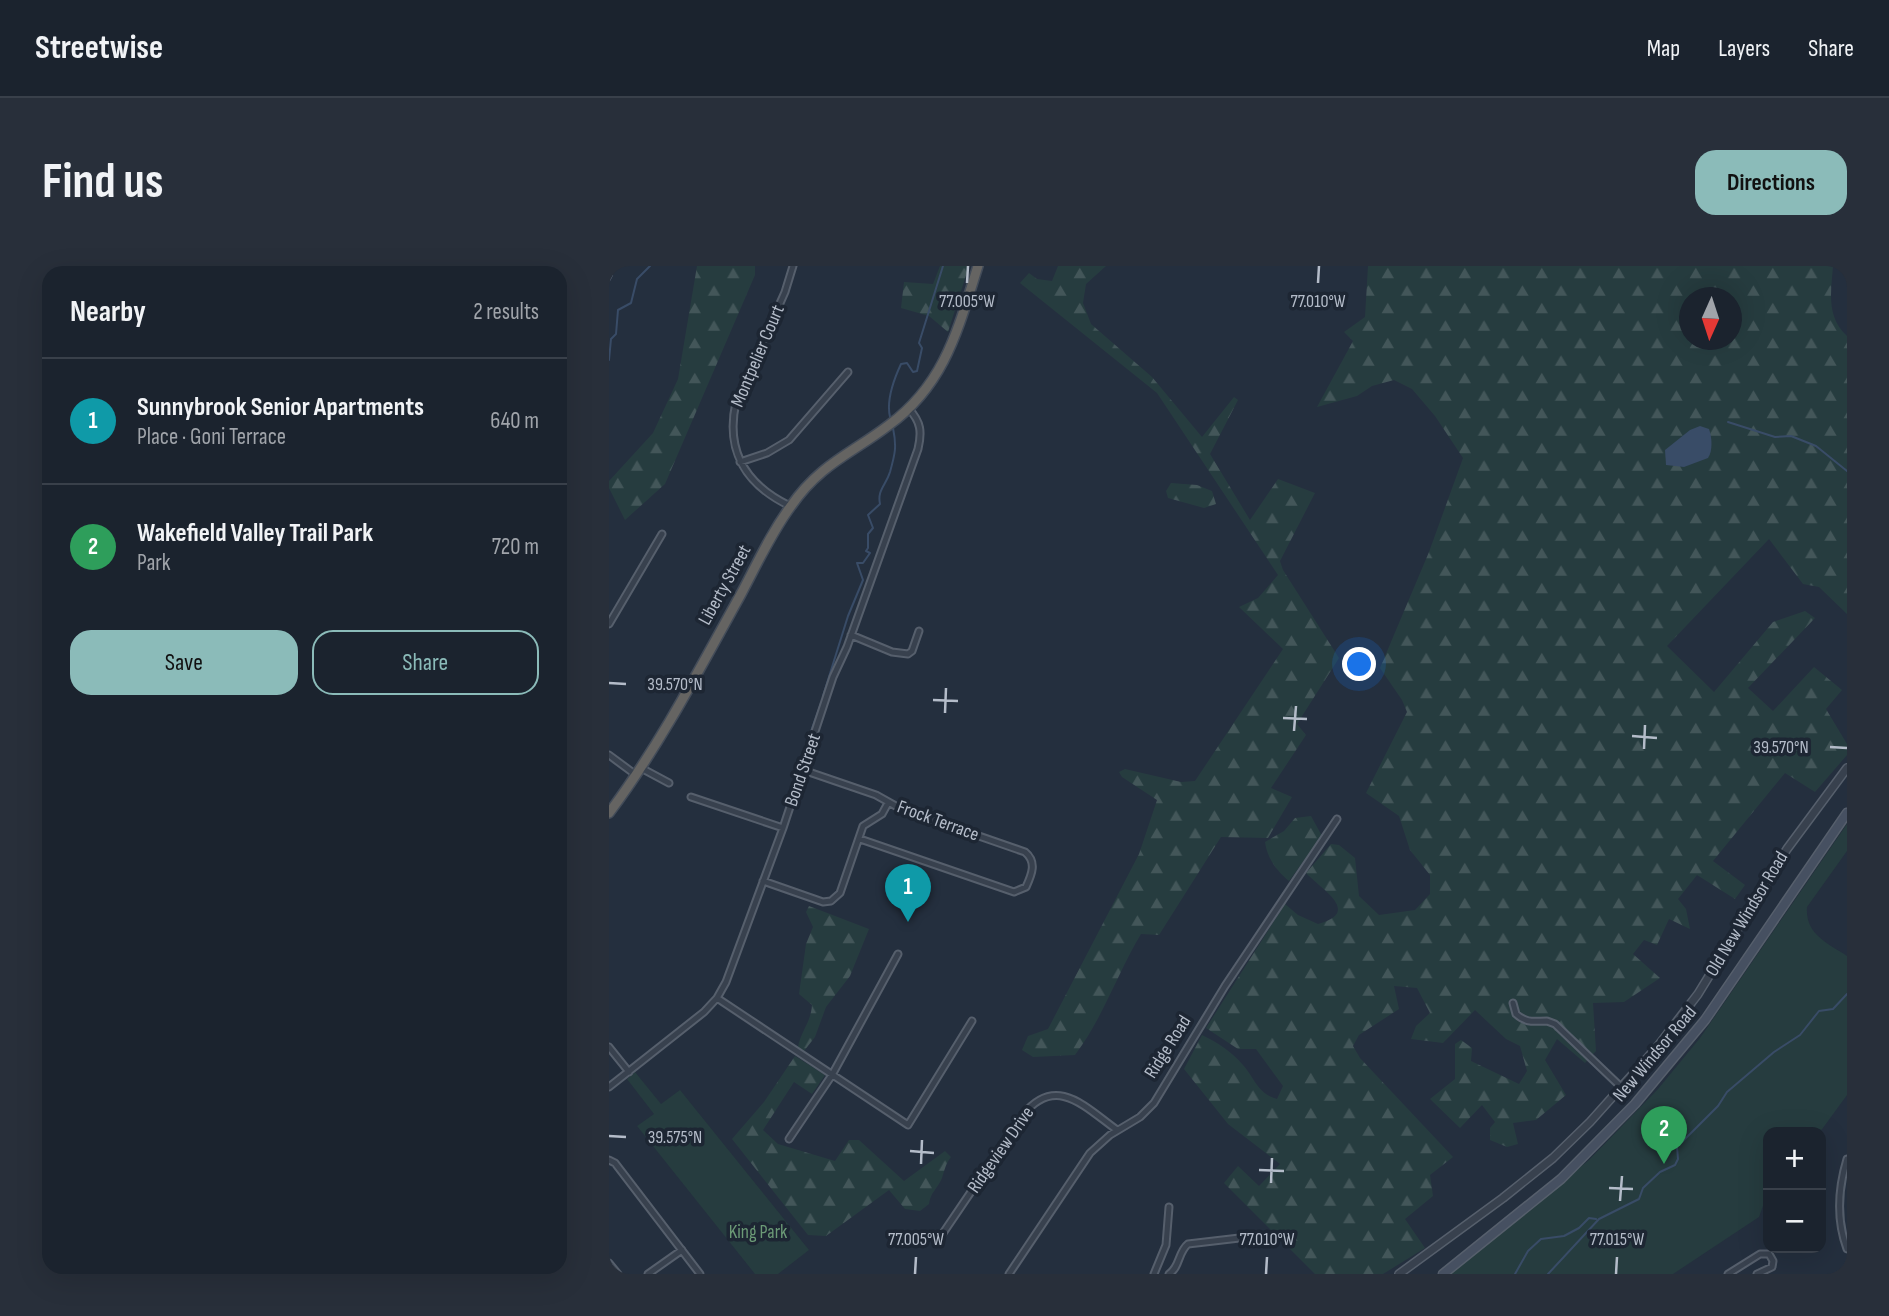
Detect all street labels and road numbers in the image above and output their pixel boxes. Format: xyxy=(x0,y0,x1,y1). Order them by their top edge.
street label: Montpelier Court xyxy=(726,301,790,411)
street label: Liberty Street xyxy=(694,541,757,629)
street label: Bond Street xyxy=(780,730,826,809)
street label: Frock Terrace xyxy=(894,796,982,846)
street label: Old New Windsor Road xyxy=(1701,847,1793,981)
street label: New Windsor Road xyxy=(1608,1002,1702,1106)
street label: Ridge Road xyxy=(1140,1011,1196,1083)
street label: Ridgeview Drive xyxy=(963,1102,1039,1198)

